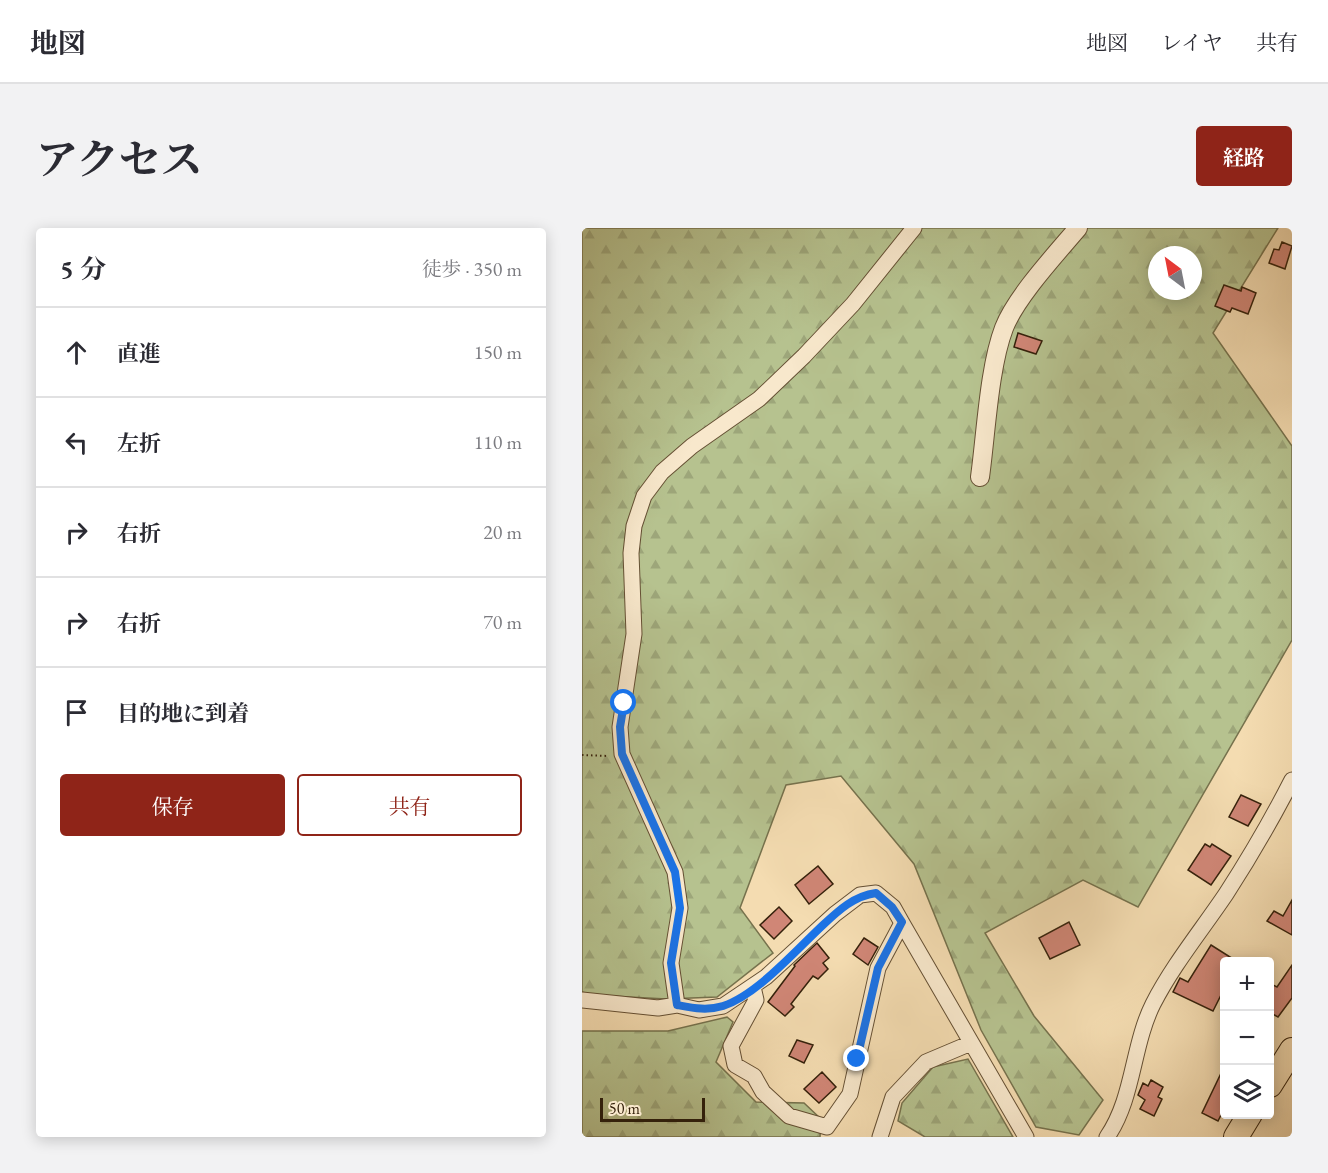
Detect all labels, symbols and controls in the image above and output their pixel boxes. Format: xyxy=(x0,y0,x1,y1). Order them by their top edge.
text: 地図 xyxy=(30,25,86,61)
text: 地図 xyxy=(1086,29,1128,56)
text: レイヤ xyxy=(1161,29,1223,56)
text: 共有 xyxy=(1256,29,1298,56)
button: 経路 xyxy=(1196,126,1292,186)
text: アクセス xyxy=(36,132,203,187)
north arrow xyxy=(1148,246,1202,300)
text: 5 分 xyxy=(60,252,106,286)
text: 徒歩 · 350 m xyxy=(422,256,522,282)
icon: ahead xyxy=(60,336,93,369)
text: 直進 xyxy=(117,339,161,368)
text: 150 m xyxy=(474,339,522,365)
icon: left xyxy=(60,426,93,459)
text: 左折 xyxy=(117,429,161,458)
text: 110 m xyxy=(474,429,522,455)
icon: right xyxy=(60,516,93,549)
text: 右折 xyxy=(117,519,161,548)
text: 20 m xyxy=(483,519,522,545)
icon: right xyxy=(60,606,93,639)
text: 右折 xyxy=(117,609,161,638)
text: 70 m xyxy=(483,609,522,635)
route start xyxy=(610,689,636,715)
icon: arrive xyxy=(60,696,93,729)
text: 目的地に到着 xyxy=(117,699,249,728)
button: 保存 xyxy=(60,774,285,836)
button: 共有 xyxy=(297,774,522,836)
map controls xyxy=(1220,957,1274,1119)
button: + xyxy=(1220,957,1274,1011)
button: − xyxy=(1220,1011,1274,1065)
route end xyxy=(843,1045,869,1071)
button: layers xyxy=(1220,1065,1274,1119)
scale bar xyxy=(600,1095,705,1122)
text: 50 m xyxy=(609,1098,640,1119)

